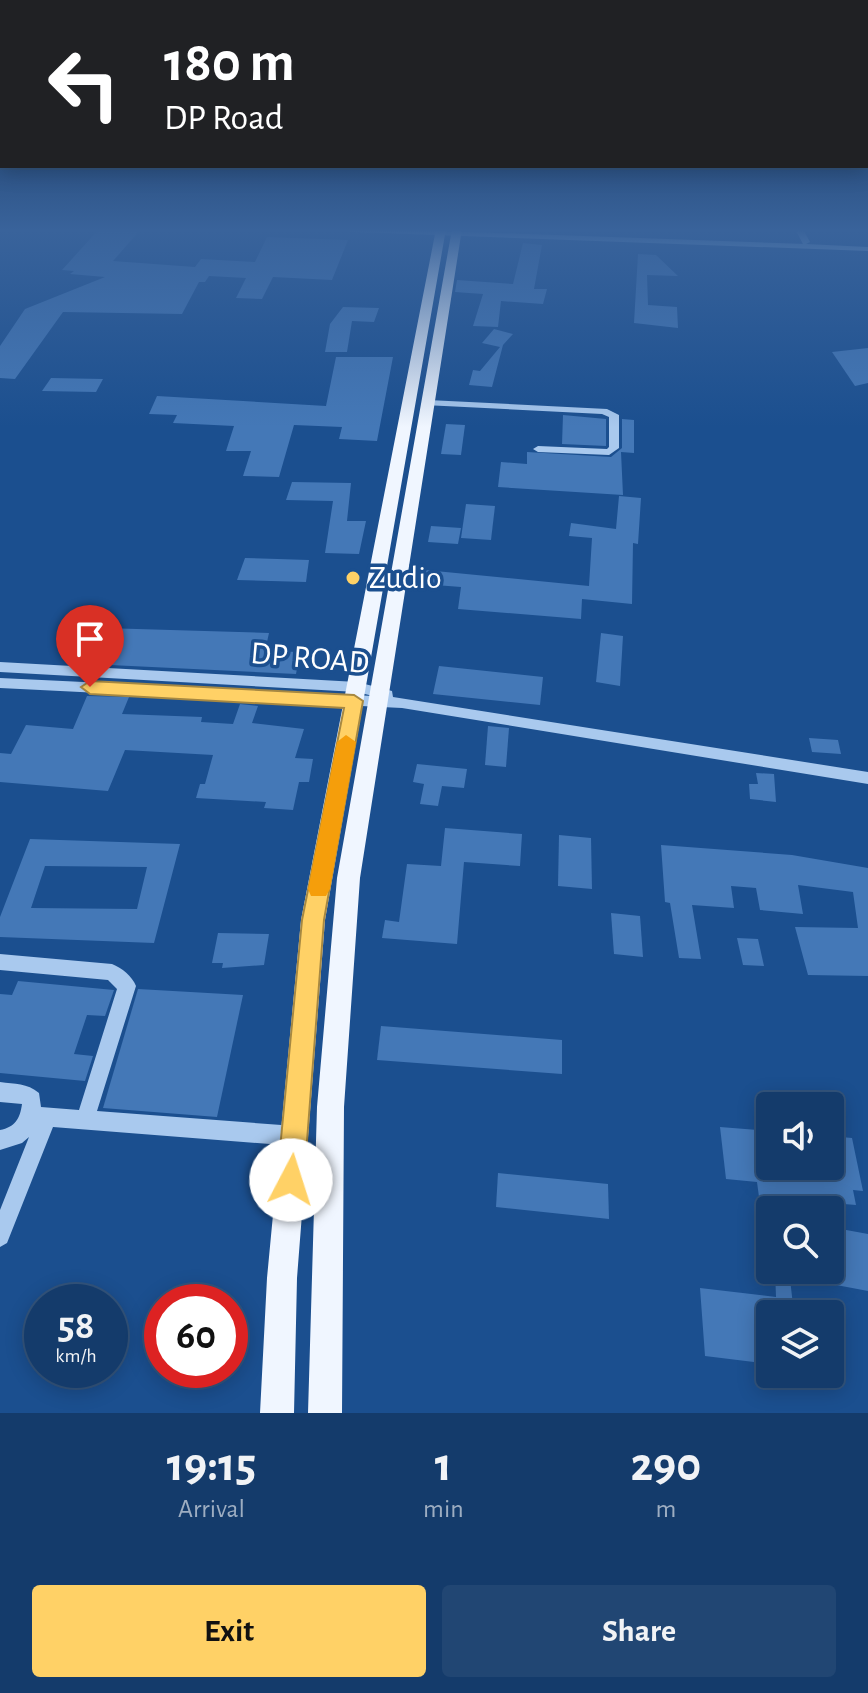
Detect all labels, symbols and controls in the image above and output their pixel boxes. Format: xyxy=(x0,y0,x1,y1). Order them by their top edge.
icon: left xyxy=(32,32,136,136)
text: 180 m xyxy=(164,35,295,91)
text: DP Road xyxy=(164,100,284,136)
place label: Zudio xyxy=(369,562,442,594)
marker: Zudio xyxy=(344,569,362,587)
pin xyxy=(56,605,124,687)
icon: arrive xyxy=(68,617,112,661)
street label: DP ROAD xyxy=(249,637,371,679)
map controls xyxy=(756,1092,844,1388)
button: sound xyxy=(756,1092,844,1180)
position arrow xyxy=(249,1138,333,1222)
button: search xyxy=(756,1196,844,1284)
speed limit sign: 60 xyxy=(144,1284,248,1388)
button: layers xyxy=(756,1300,844,1388)
text: 58 xyxy=(57,1306,94,1346)
text: km/h xyxy=(55,1346,97,1366)
text: 19:15 xyxy=(167,1442,256,1490)
text: 1 xyxy=(435,1442,452,1490)
text: 290 xyxy=(630,1442,701,1490)
text: Arrival xyxy=(178,1496,245,1522)
text: min xyxy=(423,1496,464,1522)
text: m xyxy=(655,1496,676,1522)
button: Exit xyxy=(32,1585,426,1677)
button: Share xyxy=(442,1585,836,1677)

